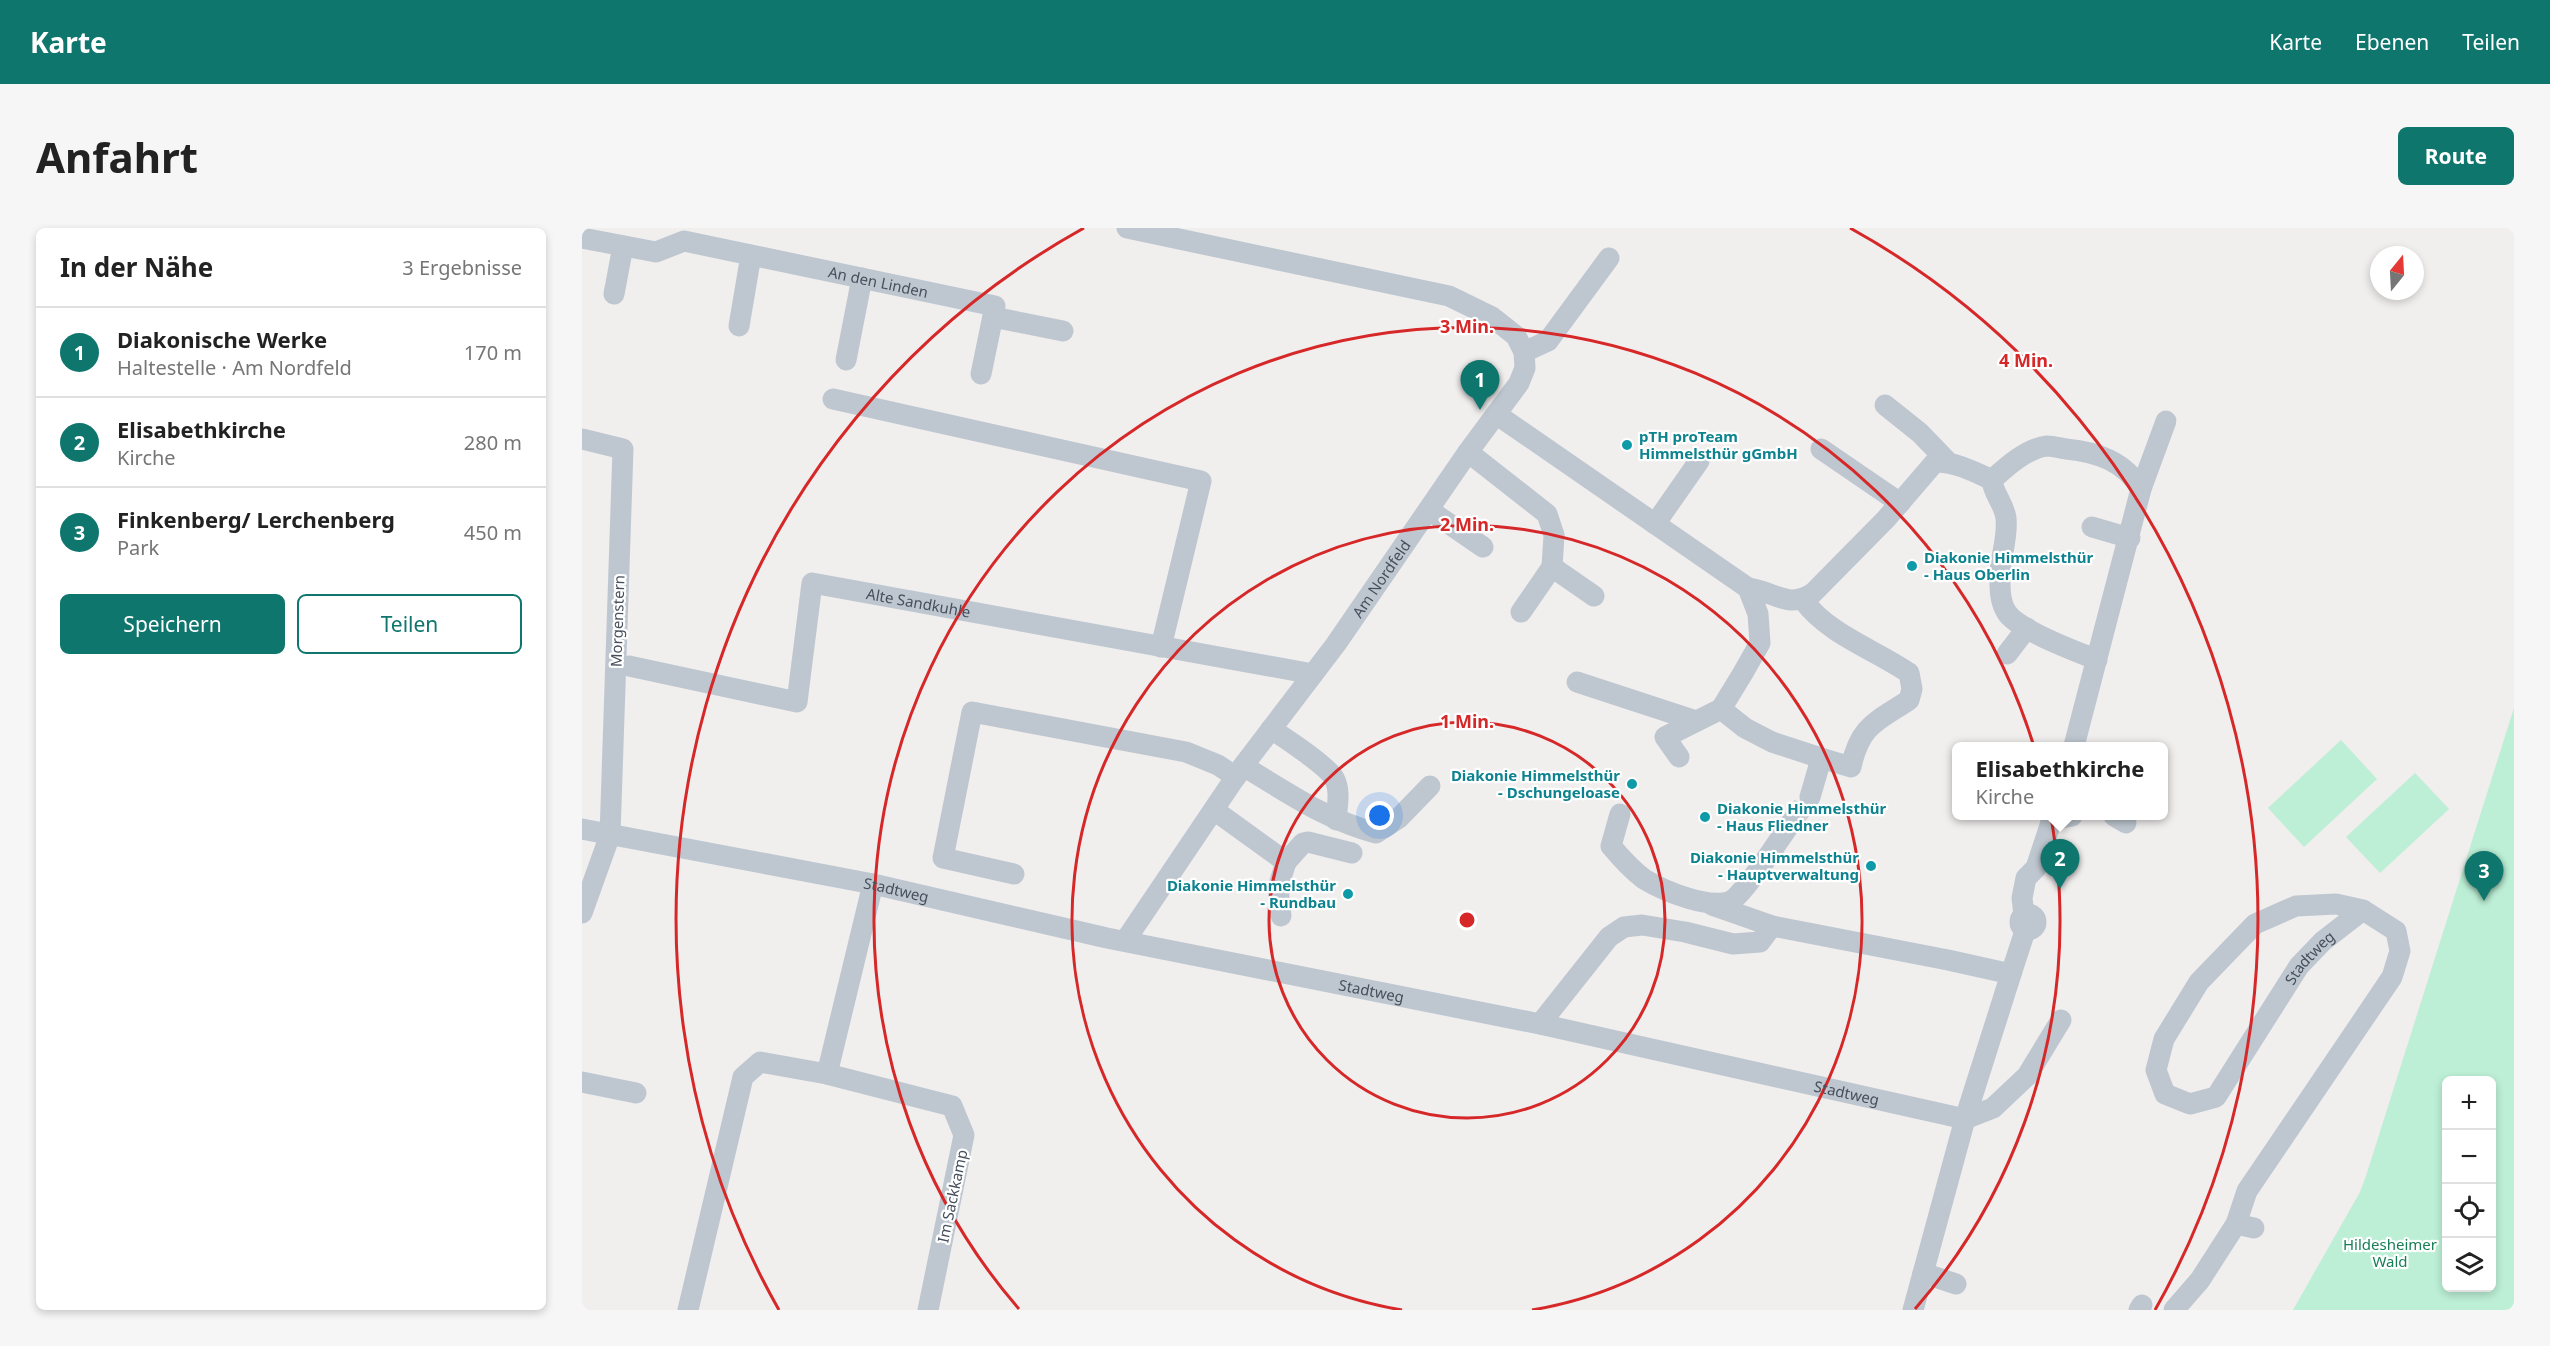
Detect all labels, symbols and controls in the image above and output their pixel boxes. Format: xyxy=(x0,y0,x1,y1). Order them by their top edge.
text: Karte xyxy=(30,23,107,61)
text: Karte xyxy=(2269,28,2322,56)
text: Ebenen xyxy=(2355,28,2429,56)
text: Teilen xyxy=(2462,28,2520,56)
button: Route xyxy=(2398,127,2514,185)
text: Anfahrt xyxy=(36,128,198,185)
north arrow xyxy=(2370,246,2424,300)
text: In der Nähe xyxy=(60,249,213,285)
text: 3 Ergebnisse xyxy=(402,254,522,281)
street label: An den Linden xyxy=(827,261,930,302)
text: 3 Min. xyxy=(1440,314,1494,338)
text: Diakonische Werke xyxy=(117,324,327,354)
text: 1 xyxy=(74,339,85,366)
text: 170 m xyxy=(464,339,522,366)
text: 4 Min. xyxy=(1999,348,2053,372)
text: Haltestelle · Am Nordfeld xyxy=(117,354,352,381)
pin: 1 xyxy=(1460,360,1500,410)
text: Elisabethkirche xyxy=(117,414,286,444)
place label: pTH proTeam Himmelsthür gGmbH xyxy=(1639,426,1798,463)
text: 2 xyxy=(74,429,85,456)
text: 280 m xyxy=(464,429,522,456)
marker: pTH proTeam Himmelsthür gGmbH xyxy=(1620,438,1634,452)
text: Kirche xyxy=(117,444,176,471)
text: Finkenberg/ Lerchenberg xyxy=(117,504,395,534)
text: 2 Min. xyxy=(1440,512,1494,536)
text: 3 xyxy=(74,519,85,546)
text: 450 m xyxy=(464,519,522,546)
text: Park xyxy=(117,534,159,561)
street label: Am Nordfeld xyxy=(1347,536,1415,621)
place label: Diakonie Himmelsthür - Haus Oberlin xyxy=(1924,547,2093,584)
marker: Diakonie Himmelsthür - Haus Oberlin xyxy=(1905,559,1919,573)
street label: Morgenstern xyxy=(605,575,629,667)
street label: Alte Sandkuhle xyxy=(865,583,972,622)
button: Speichern xyxy=(60,594,285,654)
button: Teilen xyxy=(297,594,522,654)
text: 1 Min. xyxy=(1440,709,1494,733)
popup xyxy=(1952,742,2168,820)
text: Elisabethkirche xyxy=(1976,753,2144,783)
place label: Diakonie Himmelsthür - Dschungeloase xyxy=(1451,765,1620,802)
marker: Diakonie Himmelsthür - Dschungeloase xyxy=(1625,777,1639,791)
text: Kirche xyxy=(1976,783,2034,810)
place label: Diakonie Himmelsthür - Haus Fliedner xyxy=(1717,798,1886,835)
your location xyxy=(1365,801,1394,830)
marker: Diakonie Himmelsthür - Haus Fliedner xyxy=(1698,810,1712,824)
pin: 2 xyxy=(2040,840,2080,889)
place label: Diakonie Himmelsthür - Hauptverwaltung xyxy=(1690,847,1859,884)
pin: 3 xyxy=(2464,852,2504,901)
marker: Diakonie Himmelsthür - Hauptverwaltung xyxy=(1864,859,1878,873)
street label: Stadtweg xyxy=(862,872,931,907)
place label: Diakonie Himmelsthür - Rundbau xyxy=(1167,875,1336,912)
marker: Diakonie Himmelsthür - Rundbau xyxy=(1341,887,1355,901)
centre of rings xyxy=(1457,910,1477,930)
street label: Stadtweg xyxy=(2280,926,2338,988)
street label: Stadtweg xyxy=(1337,974,1406,1007)
street label: Stadtweg xyxy=(1812,1076,1881,1110)
map controls xyxy=(2442,1076,2496,1292)
button: + xyxy=(2442,1076,2496,1130)
button: − xyxy=(2442,1130,2496,1184)
street label: Im Sackkamp xyxy=(932,1148,972,1244)
button: locate xyxy=(2442,1184,2496,1238)
park label: Hildesheimer Wald xyxy=(2343,1234,2437,1271)
button: layers xyxy=(2442,1238,2496,1292)

